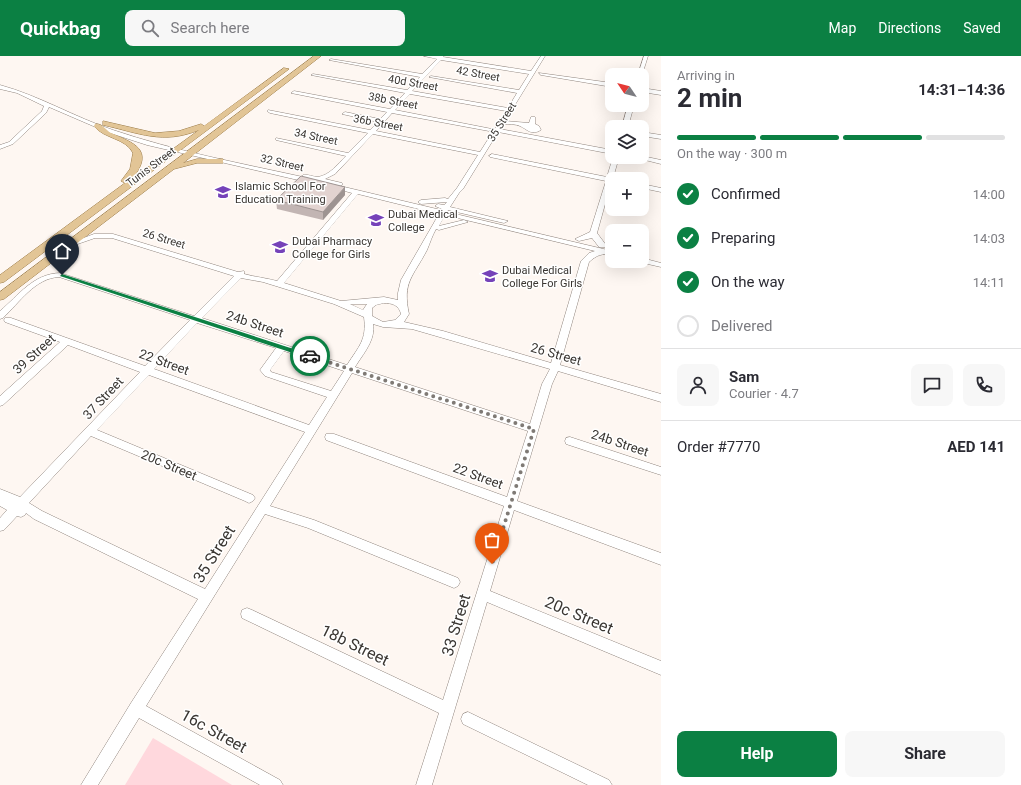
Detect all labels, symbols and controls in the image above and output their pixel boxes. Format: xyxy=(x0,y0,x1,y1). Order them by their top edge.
search box xyxy=(125,10,405,46)
text: Quickbag xyxy=(20,17,101,40)
icon: search xyxy=(139,17,161,39)
text: Search here xyxy=(171,19,249,37)
text: Map xyxy=(829,20,856,36)
text: Directions xyxy=(878,20,941,36)
text: Saved xyxy=(963,20,1001,36)
street label: 42 Street xyxy=(455,64,501,84)
north arrow xyxy=(605,68,649,112)
map controls xyxy=(605,68,649,268)
text: Arriving in xyxy=(677,68,735,83)
street label: 40d Street xyxy=(387,72,439,94)
text: 14:31–14:36 xyxy=(918,81,1005,99)
text: 2 min xyxy=(677,83,742,113)
street label: 38b Street xyxy=(367,90,419,112)
street label: 35 Street xyxy=(485,100,519,144)
street label: 36b Street xyxy=(352,112,404,134)
button: layers xyxy=(605,120,649,164)
street label: 34 Street xyxy=(293,126,339,148)
street label: Tunis Street xyxy=(124,144,179,190)
text: On the way · 300 m xyxy=(677,146,787,161)
street label: 32 Street xyxy=(259,152,305,174)
button: + xyxy=(605,172,649,216)
place label: Islamic School For Education Training xyxy=(235,180,326,206)
school or university icon: Islamic School For Education Training xyxy=(214,183,232,201)
icon: check xyxy=(677,183,699,205)
text: Confirmed xyxy=(711,185,781,203)
text: 14:00 xyxy=(973,187,1005,202)
place label: Dubai Medical College xyxy=(388,208,458,234)
school or university icon: Dubai Medical College xyxy=(367,211,385,229)
button: − xyxy=(605,224,649,268)
street label: 26 Street xyxy=(141,226,187,252)
icon: check xyxy=(677,227,699,249)
text: Preparing xyxy=(711,229,775,247)
text: 14:03 xyxy=(973,231,1005,246)
pin xyxy=(45,234,79,275)
place label: Dubai Pharmacy College for Girls xyxy=(292,235,373,261)
school or university icon: Dubai Pharmacy College for Girls xyxy=(271,238,289,256)
icon: home xyxy=(51,240,73,262)
place label: Dubai Medical College For Girls xyxy=(502,264,583,290)
school or university icon: Dubai Medical College For Girls xyxy=(481,267,499,285)
icon: check xyxy=(677,271,699,293)
text: On the way xyxy=(711,273,785,291)
text: 14:11 xyxy=(973,275,1005,290)
street label: 24b Street xyxy=(224,308,286,340)
text: Delivered xyxy=(711,317,773,335)
street label: 39 Street xyxy=(10,331,58,377)
courier xyxy=(290,336,330,376)
street label: 26 Street xyxy=(529,340,583,368)
icon: car xyxy=(299,345,321,367)
street label: 22 Street xyxy=(137,346,191,378)
button: person xyxy=(677,364,719,406)
button: chat xyxy=(911,364,953,406)
button: phone xyxy=(963,364,1005,406)
text: Sam xyxy=(729,368,759,386)
street label: 37 Street xyxy=(80,374,126,422)
text: Courier · 4.7 xyxy=(729,386,799,401)
street label: 24b Street xyxy=(589,427,651,459)
text: Order #7770 xyxy=(677,438,760,456)
text: AED 141 xyxy=(947,438,1005,456)
street label: 20c Street xyxy=(139,447,199,483)
street label: 22 Street xyxy=(451,460,505,492)
street label: 35 Street xyxy=(189,522,239,586)
pin xyxy=(475,523,509,564)
icon: bag xyxy=(481,529,503,551)
street label: 33 Street xyxy=(438,592,474,658)
street label: 20c Street xyxy=(542,592,616,638)
street label: 18b Street xyxy=(318,620,392,670)
street label: 16c Street xyxy=(178,705,250,757)
button: Help xyxy=(677,731,837,777)
button: Share xyxy=(845,731,1005,777)

